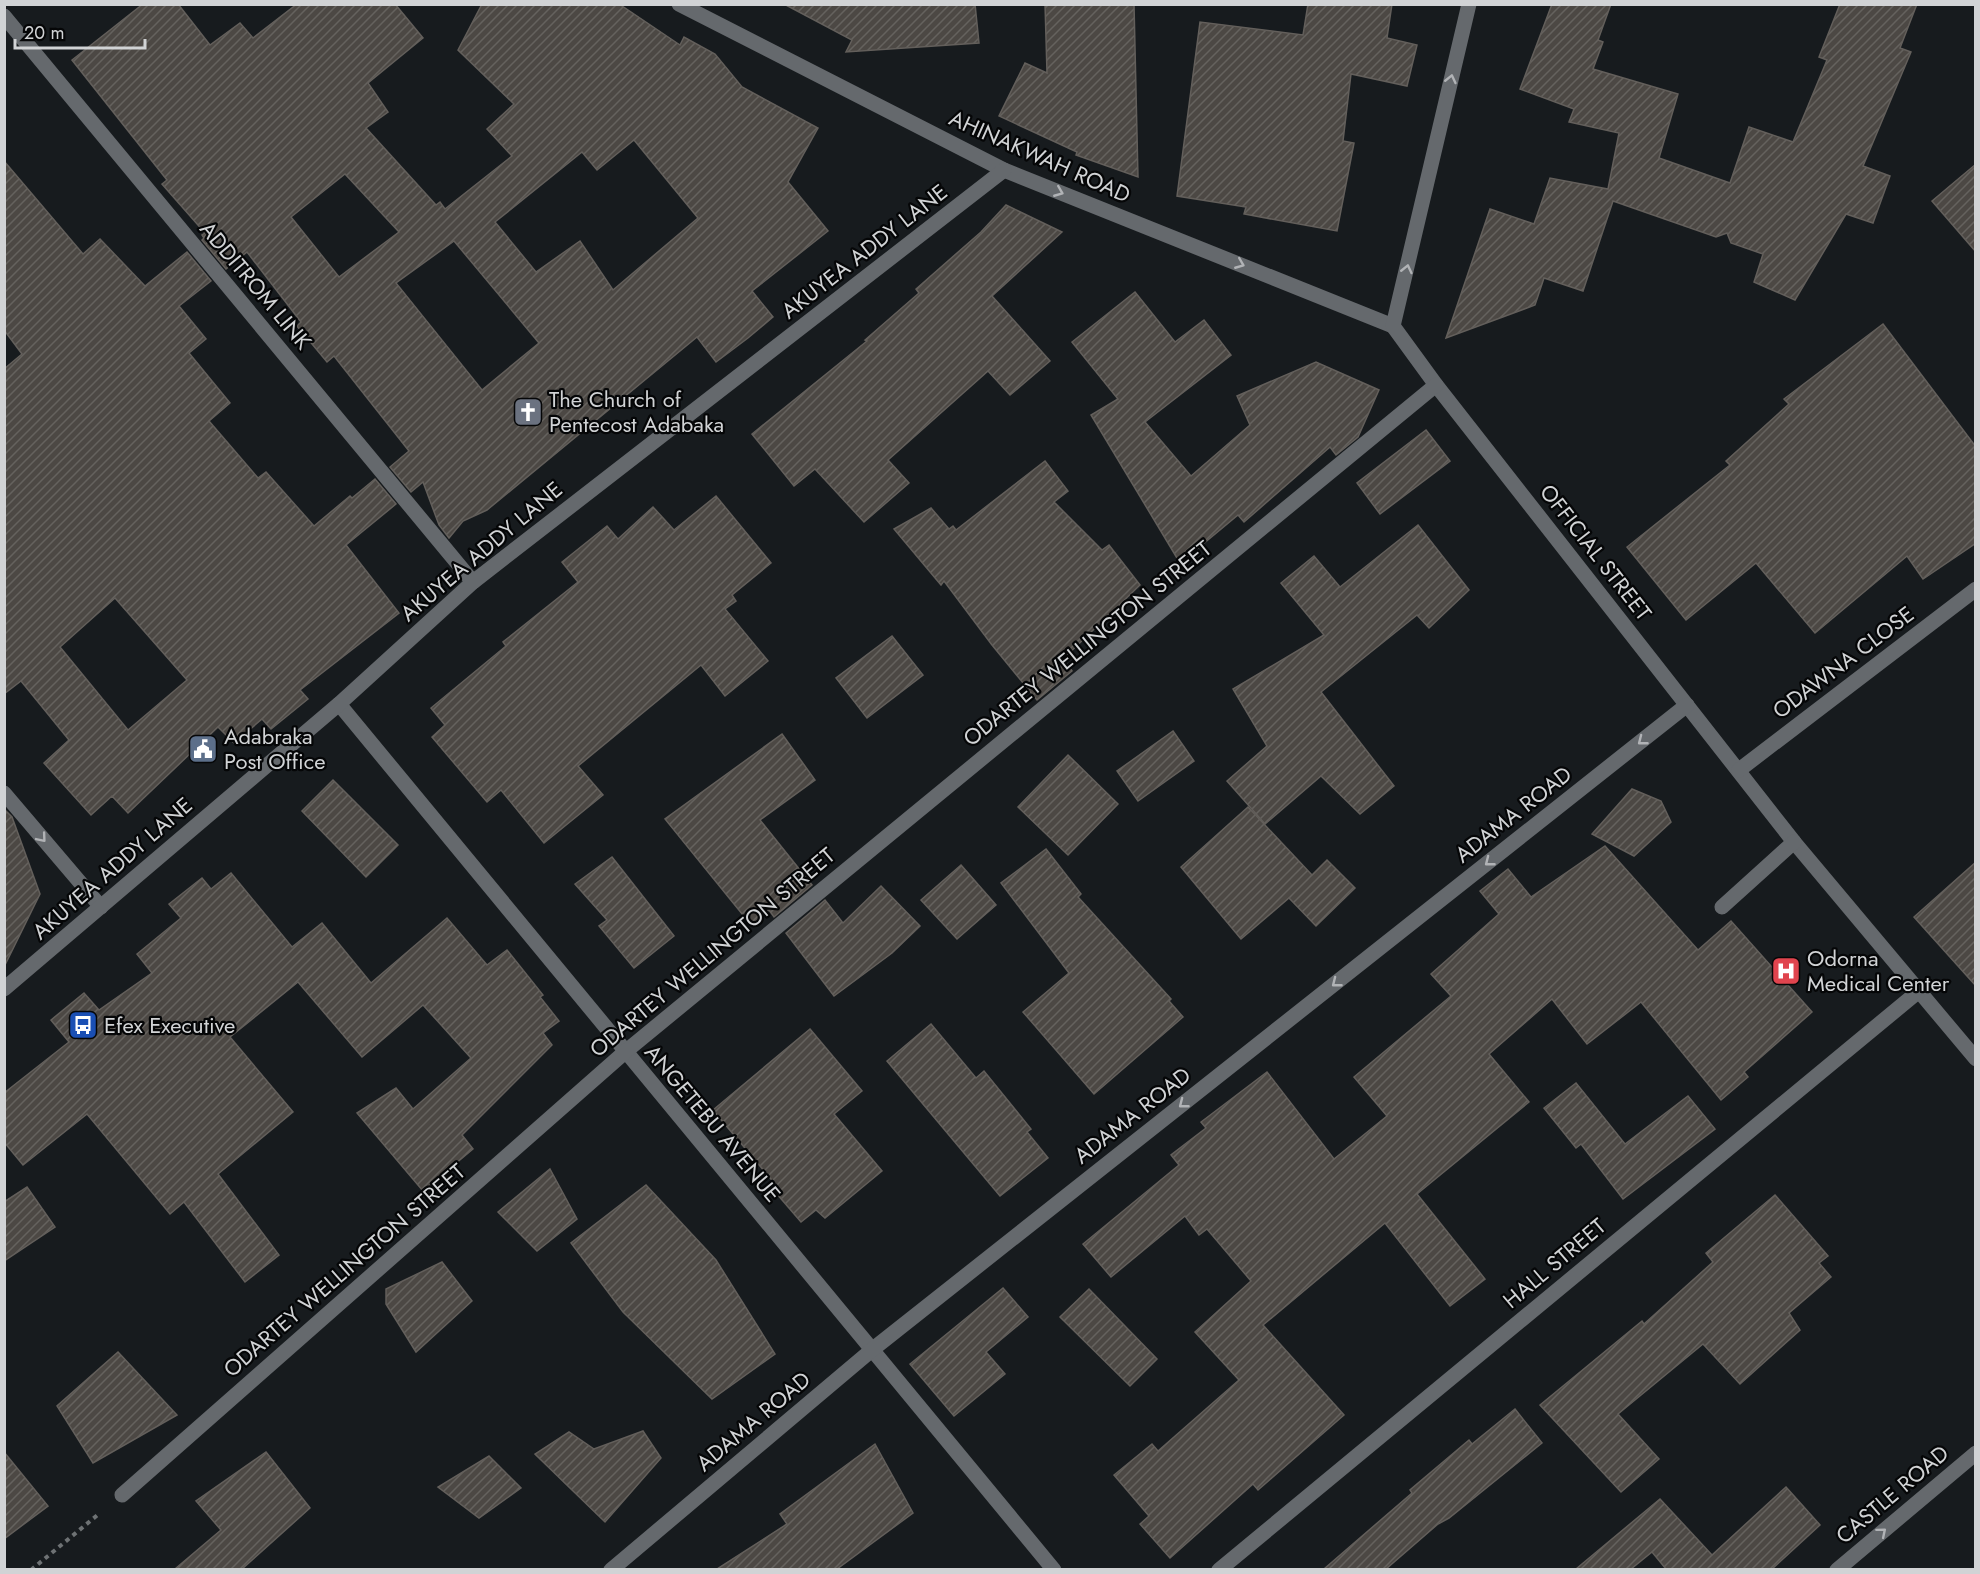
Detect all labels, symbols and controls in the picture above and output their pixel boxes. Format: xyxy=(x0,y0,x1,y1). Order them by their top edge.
scale bar xyxy=(15,12,146,50)
text: 20 m xyxy=(24,20,64,46)
one-way arrow xyxy=(1444,74,1457,84)
street label: AHINAKWAH ROAD xyxy=(944,102,1136,210)
street label: AKUYEA ADDY LANE xyxy=(774,176,954,326)
one-way arrow xyxy=(1052,185,1063,197)
street label: ADDITROM LINK xyxy=(193,214,320,357)
one-way arrow xyxy=(1233,257,1244,269)
one-way arrow xyxy=(1399,264,1412,274)
place label: The Church of Pentecost Adabaka xyxy=(549,383,724,440)
church icon: The Church of Pentecost Adabaka xyxy=(512,396,544,428)
street label: AKUYEA ADDY LANE xyxy=(393,473,569,629)
street label: OFFICIAL STREET xyxy=(1533,477,1660,628)
street label: ODARTEY WELLINGTON STREET xyxy=(956,532,1219,753)
street label: ODAWNA CLOSE xyxy=(1766,598,1920,726)
place label: Adabraka Post Office xyxy=(224,720,326,777)
public building icon: Adabraka Post Office xyxy=(187,733,219,765)
one-way arrow xyxy=(1637,734,1648,745)
street label: ADAMA ROAD xyxy=(1448,758,1578,870)
street label: AKUYEA ADDY LANE xyxy=(25,789,199,947)
one-way arrow xyxy=(35,831,46,842)
street label: ODARTEY WELLINGTON STREET xyxy=(582,839,842,1064)
one-way arrow xyxy=(1484,855,1495,866)
place label: Odorna Medical Center xyxy=(1807,942,1950,999)
hospital icon: Odorna Medical Center xyxy=(1770,955,1802,987)
one-way arrow xyxy=(1331,976,1342,987)
bus stop icon: Efex Executive xyxy=(67,1009,99,1041)
place label: Efex Executive xyxy=(104,1009,235,1041)
street label: ANGETEBU AVENUE xyxy=(637,1037,789,1209)
street label: ADAMA ROAD xyxy=(1067,1059,1197,1171)
one-way arrow xyxy=(1178,1096,1189,1107)
street label: ODARTEY WELLINGTON STREET xyxy=(216,1155,473,1384)
street label: HALL STREET xyxy=(1496,1210,1613,1316)
street label: ADAMA ROAD xyxy=(689,1363,817,1479)
street label: CASTLE ROAD xyxy=(1829,1437,1955,1551)
one-way arrow xyxy=(1875,1528,1886,1539)

